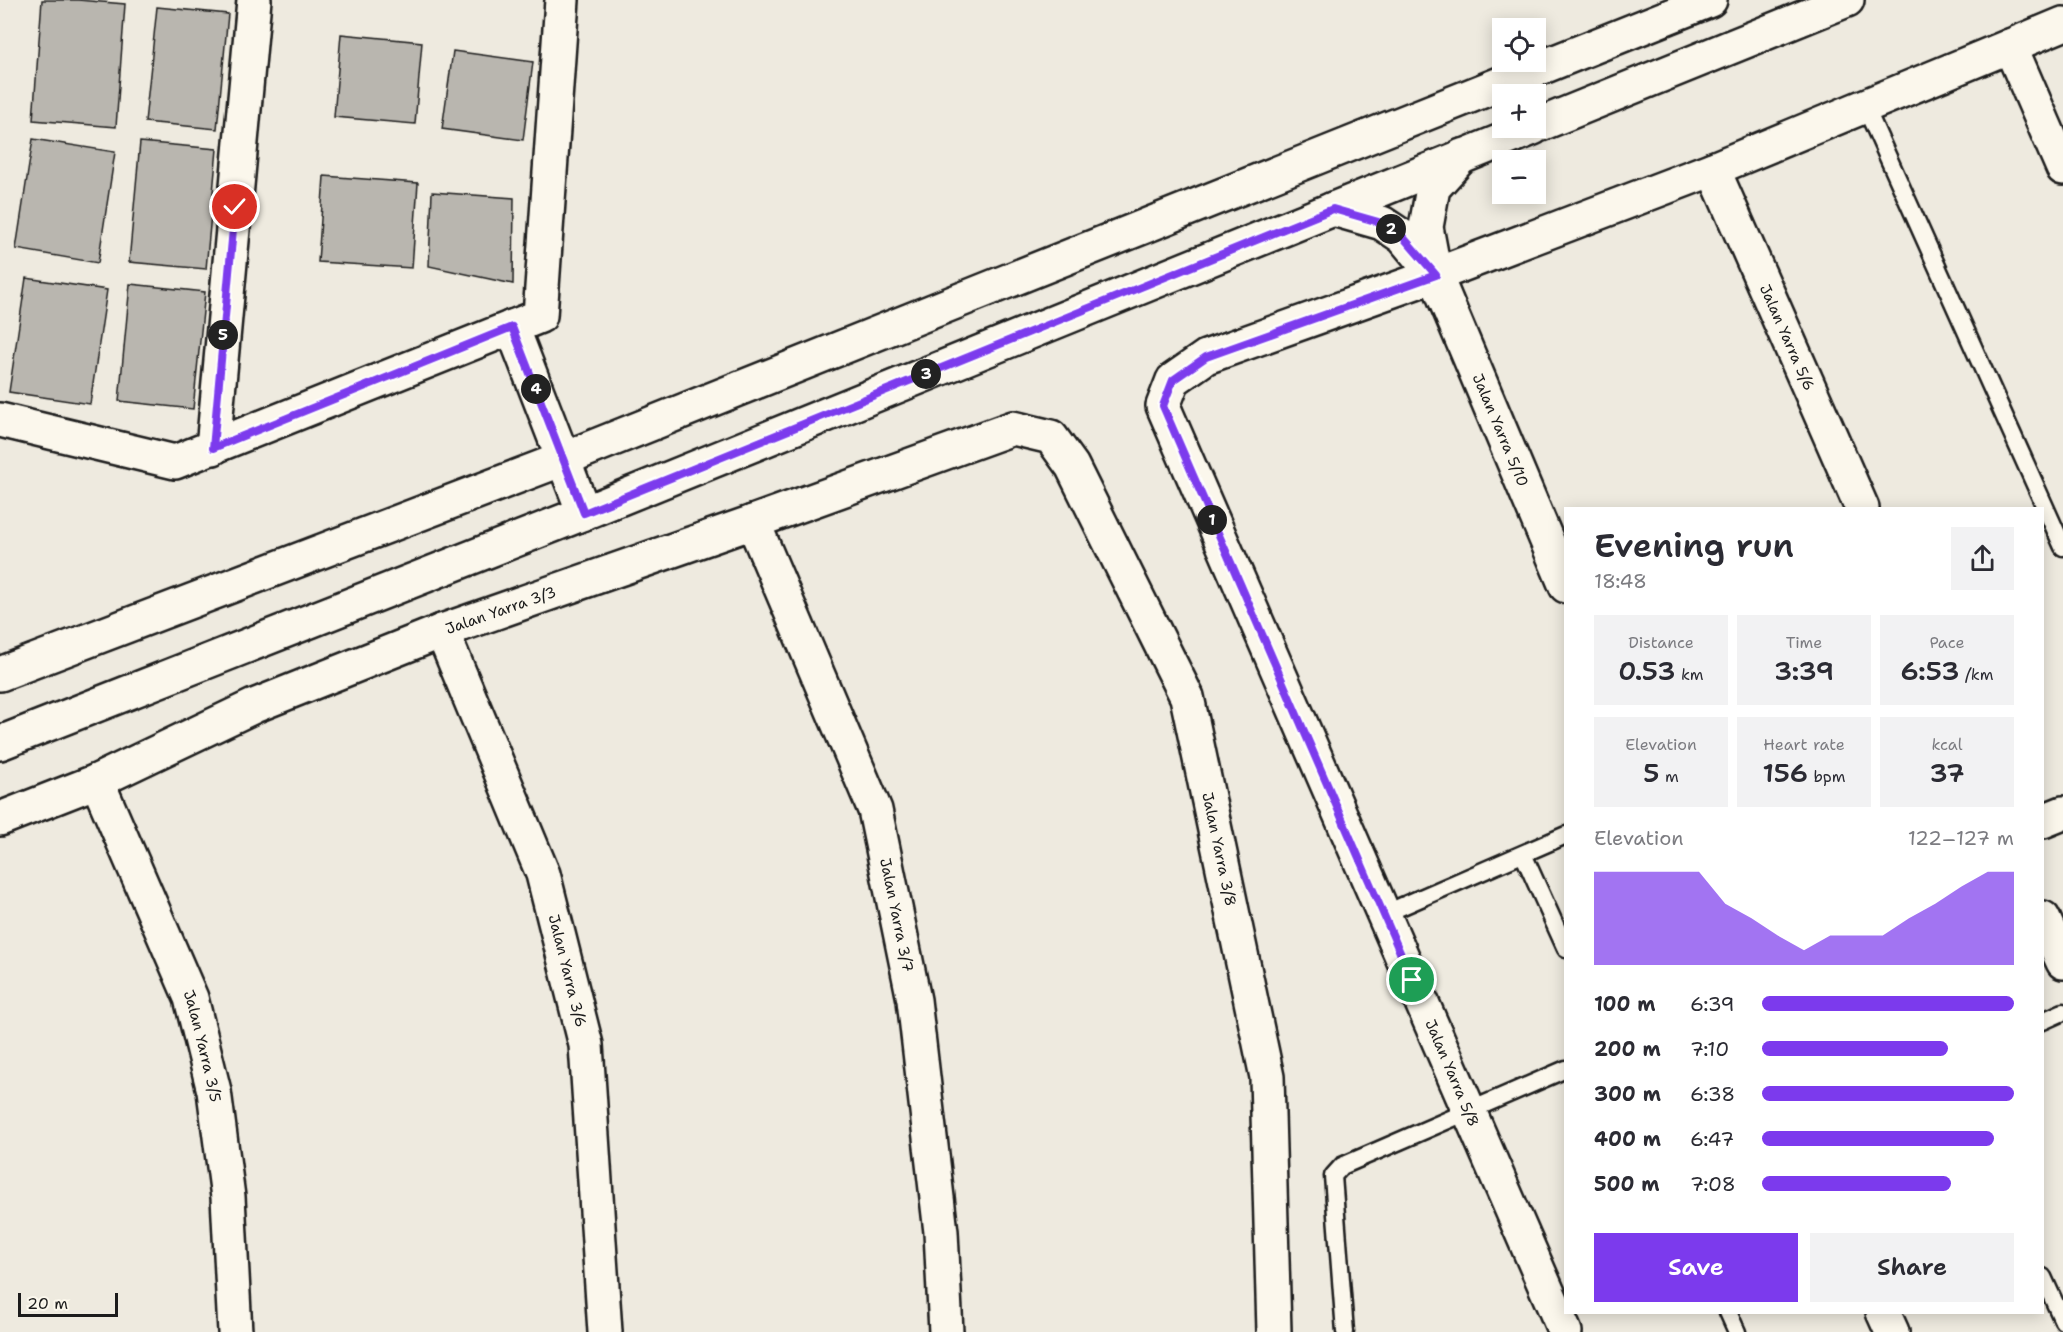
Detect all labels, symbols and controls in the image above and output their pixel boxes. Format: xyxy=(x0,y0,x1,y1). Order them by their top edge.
map controls xyxy=(1492,18,1546,204)
button: locate xyxy=(1492,18,1546,72)
button: + xyxy=(1492,84,1546,138)
button: − xyxy=(1492,150,1546,204)
pin xyxy=(209,181,260,232)
icon: check xyxy=(218,190,251,223)
pin: 2 xyxy=(1376,214,1406,244)
text: 2 xyxy=(1385,218,1397,239)
street label: Jalan Yarra 5/6 xyxy=(1755,281,1819,394)
pin: 5 xyxy=(208,320,238,350)
text: 5 xyxy=(218,324,228,345)
pin: 3 xyxy=(911,359,941,389)
text: 3 xyxy=(920,363,932,384)
street label: Jalan Yarra 5/10 xyxy=(1468,371,1533,490)
pin: 4 xyxy=(521,374,551,404)
text: 4 xyxy=(530,378,542,399)
pin: 1 xyxy=(1197,505,1227,535)
text: 1 xyxy=(1208,509,1216,530)
text: Evening run xyxy=(1594,523,1794,568)
button: share xyxy=(1951,527,2014,590)
text: 18:48 xyxy=(1594,568,1647,594)
street label: Jalan Yarra 3/3 xyxy=(443,582,559,639)
text: Distance xyxy=(1628,632,1694,653)
text: Time xyxy=(1786,632,1822,653)
text: Pace xyxy=(1929,632,1965,653)
text: 0.53 xyxy=(1618,653,1676,688)
text: 3:39 xyxy=(1774,653,1834,688)
text: 6:53 xyxy=(1901,653,1959,688)
text: km xyxy=(1676,664,1704,685)
text: /km xyxy=(1959,664,1994,685)
text: Elevation xyxy=(1625,734,1697,755)
text: Heart rate xyxy=(1763,734,1845,755)
text: kcal xyxy=(1931,734,1963,755)
text: 5 xyxy=(1643,755,1659,790)
text: 156 xyxy=(1762,755,1808,790)
text: 37 xyxy=(1930,755,1964,790)
text: m xyxy=(1659,766,1679,787)
text: bpm xyxy=(1808,766,1846,787)
street label: Jalan Yarra 3/8 xyxy=(1197,790,1241,908)
text: Elevation xyxy=(1594,825,1684,851)
text: 122–127 m xyxy=(1908,825,2014,851)
street label: Jalan Yarra 3/7 xyxy=(875,856,918,974)
street label: Jalan Yarra 3/6 xyxy=(544,912,591,1029)
pin xyxy=(1386,954,1437,1005)
icon: arrive xyxy=(1395,963,1428,996)
street label: Jalan Yarra 3/5 xyxy=(179,987,225,1103)
text: 100 m xyxy=(1594,991,1656,1017)
text: 6:39 xyxy=(1690,991,1735,1017)
street label: Jalan Yarra 5/8 xyxy=(1420,1016,1484,1130)
text: 200 m xyxy=(1594,1036,1661,1062)
text: 7:10 xyxy=(1690,1036,1729,1062)
text: 300 m xyxy=(1594,1081,1661,1107)
text: 6:38 xyxy=(1690,1081,1735,1107)
text: 400 m xyxy=(1594,1126,1661,1152)
text: 6:47 xyxy=(1690,1126,1734,1152)
text: 500 m xyxy=(1594,1171,1660,1197)
text: 7:08 xyxy=(1690,1171,1736,1197)
button: Save xyxy=(1594,1233,1798,1302)
button: Share xyxy=(1810,1233,2014,1302)
scale bar xyxy=(18,1290,118,1318)
text: 20 m xyxy=(27,1293,68,1314)

